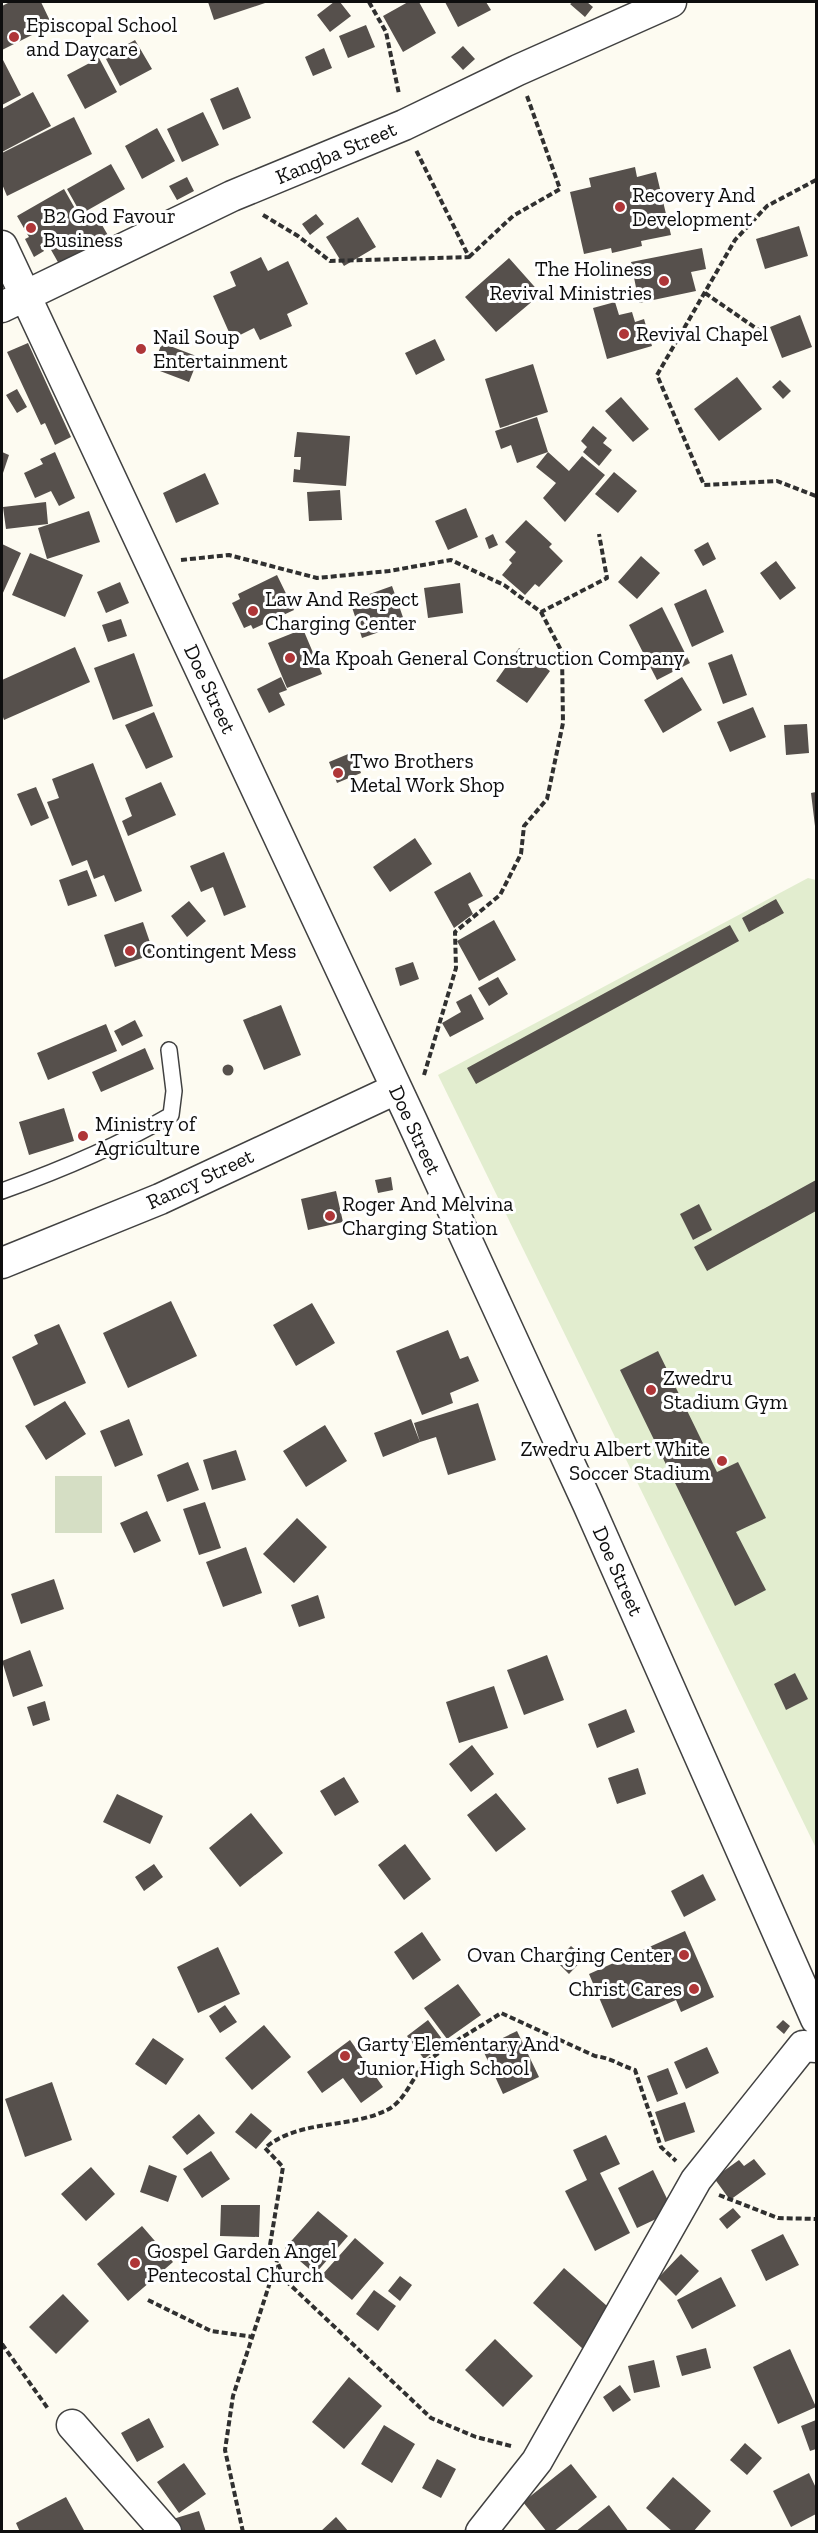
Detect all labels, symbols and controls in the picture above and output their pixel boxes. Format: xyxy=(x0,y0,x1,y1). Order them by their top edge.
place label: Episcopal School and Daycare xyxy=(26,12,178,61)
marker: Episcopal School and Daycare xyxy=(7,30,21,44)
street label: Kangba Street xyxy=(272,116,400,189)
place label: Recovery And Development xyxy=(632,182,756,231)
marker: Recovery And Development xyxy=(613,200,627,214)
place label: B2 God Favour Business xyxy=(43,203,176,252)
marker: B2 God Favour Business xyxy=(24,221,38,235)
place label: The Holiness Revival Ministries xyxy=(489,256,652,305)
marker: The Holiness Revival Ministries xyxy=(657,274,671,288)
place label: Revival Chapel xyxy=(636,321,769,346)
place label: Nail Soup Entertainment xyxy=(153,324,288,373)
marker: Revival Chapel xyxy=(617,327,631,341)
marker: Nail Soup Entertainment xyxy=(134,342,148,356)
place label: Law And Respect Charging Center xyxy=(265,586,419,635)
marker: Law And Respect Charging Center xyxy=(246,604,260,618)
street label: Doe Street xyxy=(179,640,242,738)
place label: Ma Kpoah General Construction Company xyxy=(302,645,685,670)
marker: Ma Kpoah General Construction Company xyxy=(283,651,297,665)
place label: Two Brothers Metal Work Shop xyxy=(350,748,505,797)
marker: Two Brothers Metal Work Shop xyxy=(331,766,345,780)
place label: Contingent Mess xyxy=(142,938,296,963)
marker: Contingent Mess xyxy=(123,944,137,958)
street label: Doe Street xyxy=(384,1081,447,1179)
place label: Ministry of Agriculture xyxy=(95,1111,200,1160)
marker: Ministry of Agriculture xyxy=(76,1129,90,1143)
street label: Rancy Street xyxy=(142,1143,257,1214)
place label: Roger And Melvina Charging Station xyxy=(342,1191,513,1240)
marker: Roger And Melvina Charging Station xyxy=(323,1209,337,1223)
place label: Zwedru Stadium Gym xyxy=(663,1365,788,1414)
marker: Zwedru Stadium Gym xyxy=(644,1383,658,1397)
place label: Zwedru Albert White Soccer Stadium xyxy=(521,1436,710,1485)
marker: Zwedru Albert White Soccer Stadium xyxy=(715,1454,729,1468)
street label: Doe Street xyxy=(588,1522,649,1620)
place label: Ovan Charging Center xyxy=(467,1942,672,1967)
marker: Ovan Charging Center xyxy=(677,1948,691,1962)
place label: Christ Cares xyxy=(569,1976,682,2001)
marker: Christ Cares xyxy=(687,1982,701,1996)
place label: Garty Elementary And Junior High School xyxy=(357,2031,560,2080)
marker: Garty Elementary And Junior High School xyxy=(338,2049,352,2063)
place label: Gospel Garden Angel Pentecostal Church xyxy=(147,2238,337,2287)
marker: Gospel Garden Angel Pentecostal Church xyxy=(128,2256,142,2270)

